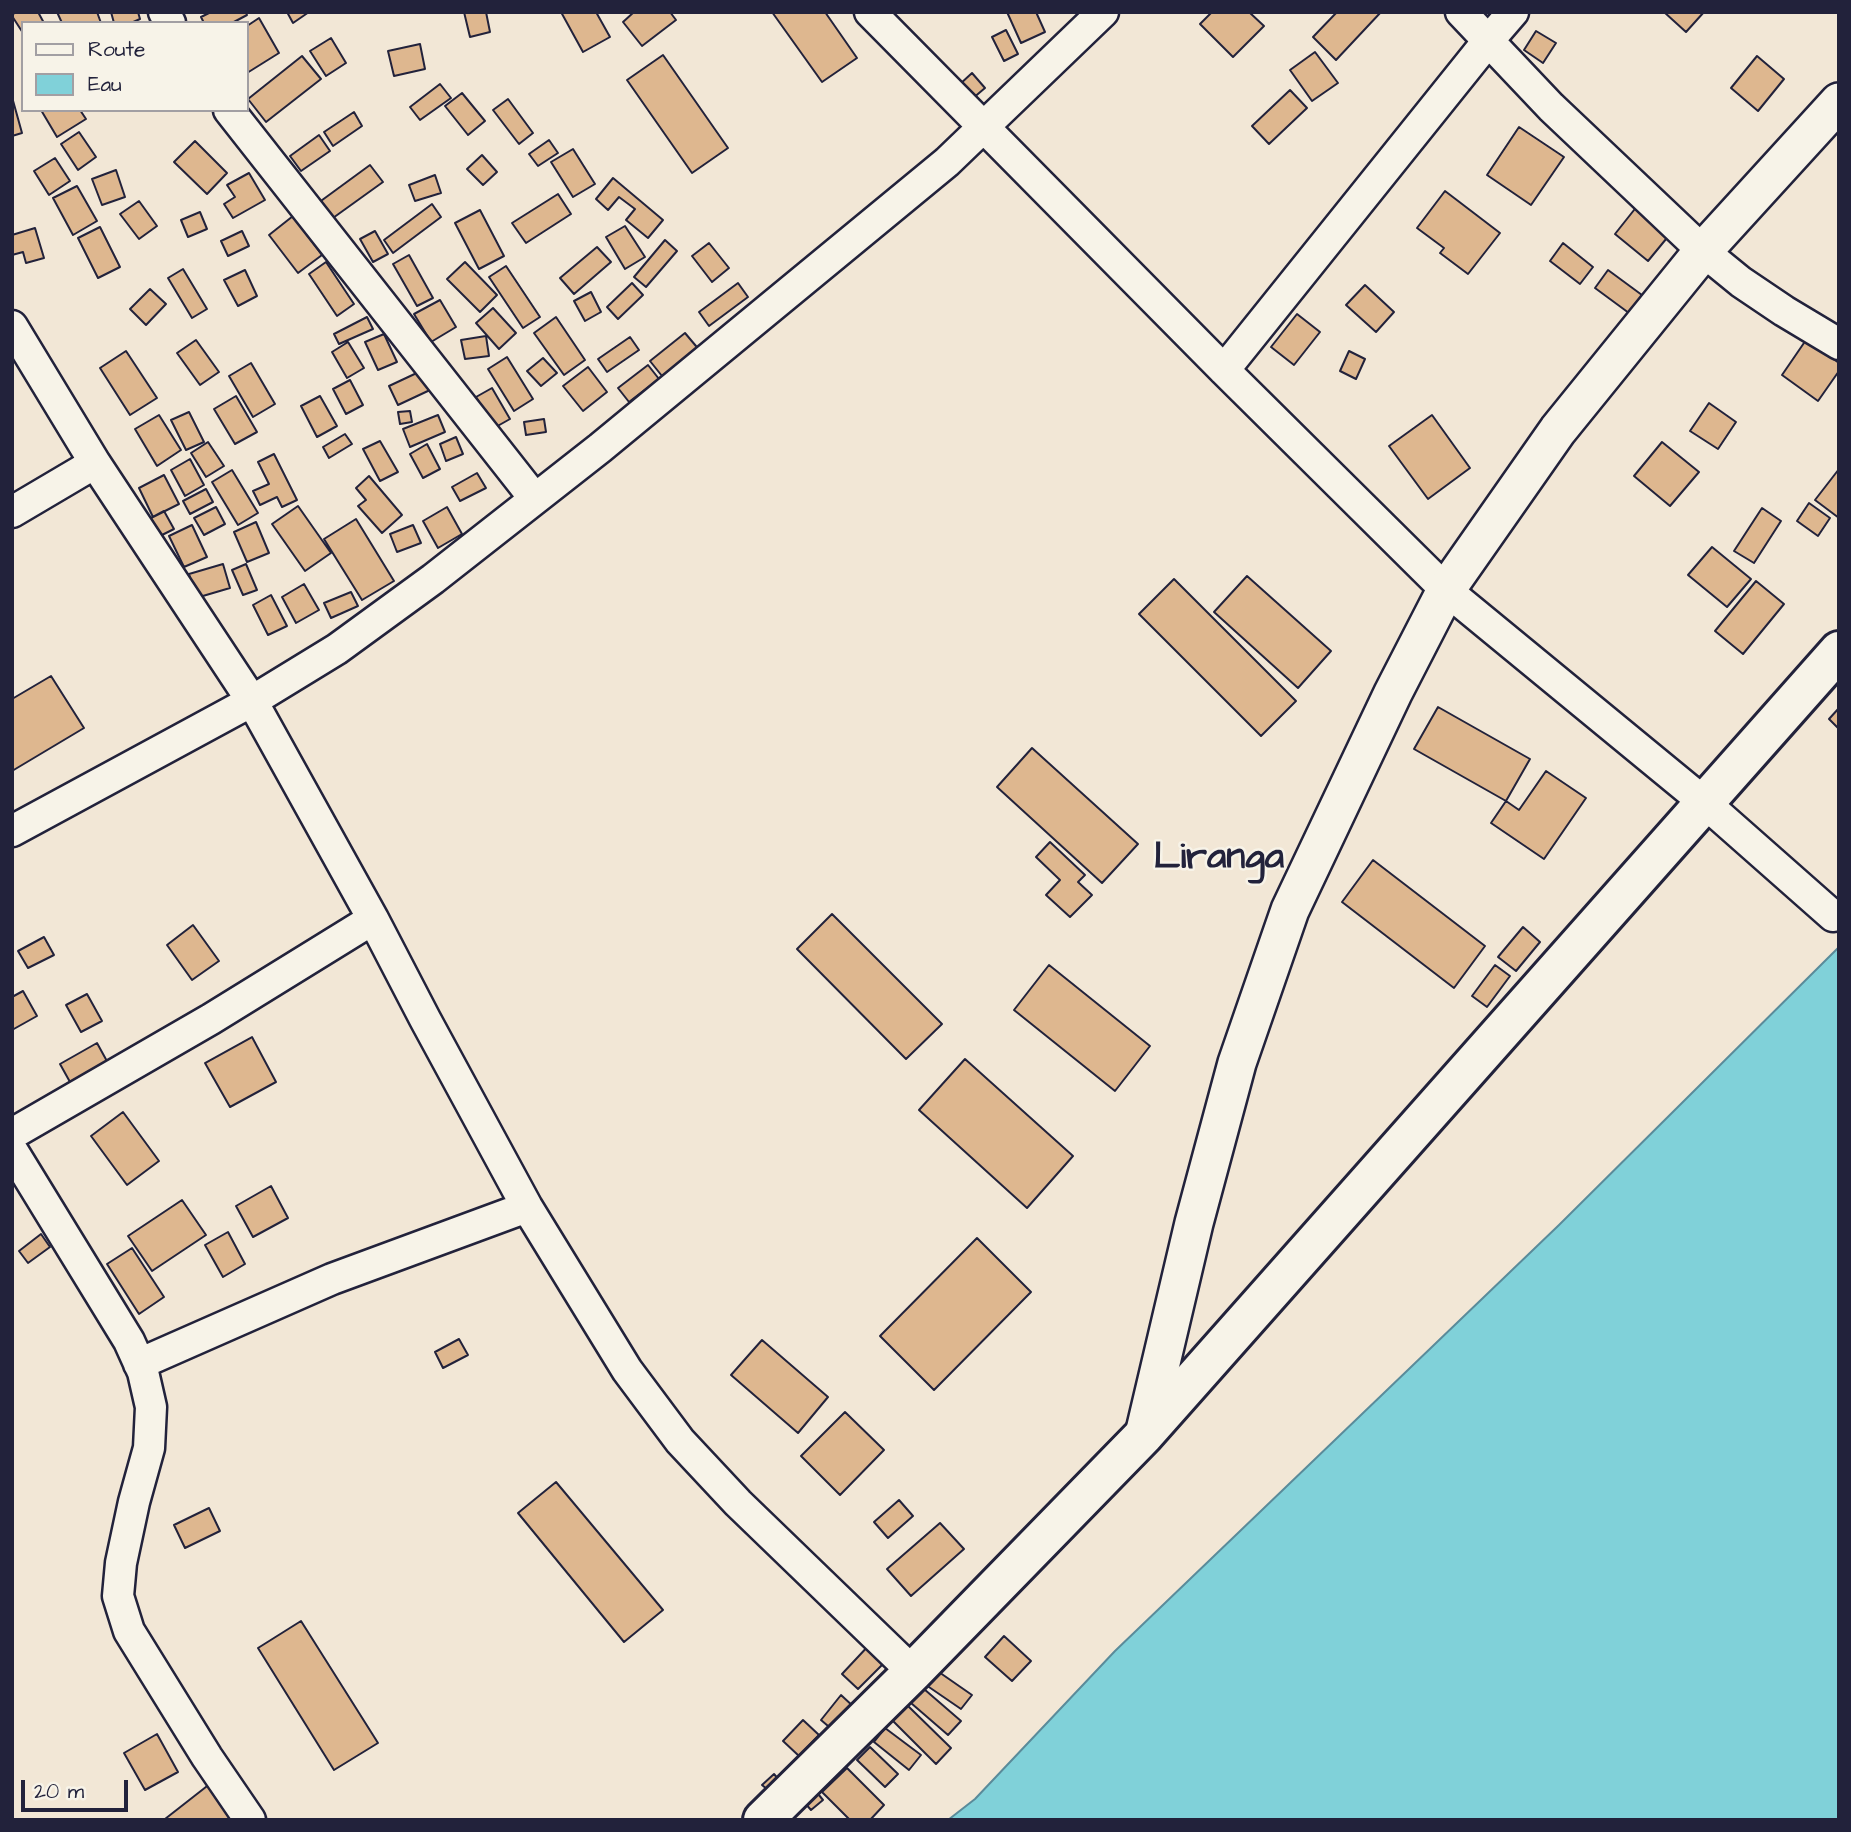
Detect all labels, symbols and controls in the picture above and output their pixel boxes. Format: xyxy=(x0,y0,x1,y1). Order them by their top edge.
legend xyxy=(21,21,248,112)
text: Route xyxy=(88,35,145,64)
text: Eau xyxy=(88,70,122,99)
district label: Liranga xyxy=(1154,837,1284,883)
scale bar xyxy=(24,1766,131,1810)
text: 20 m xyxy=(34,1777,84,1806)

